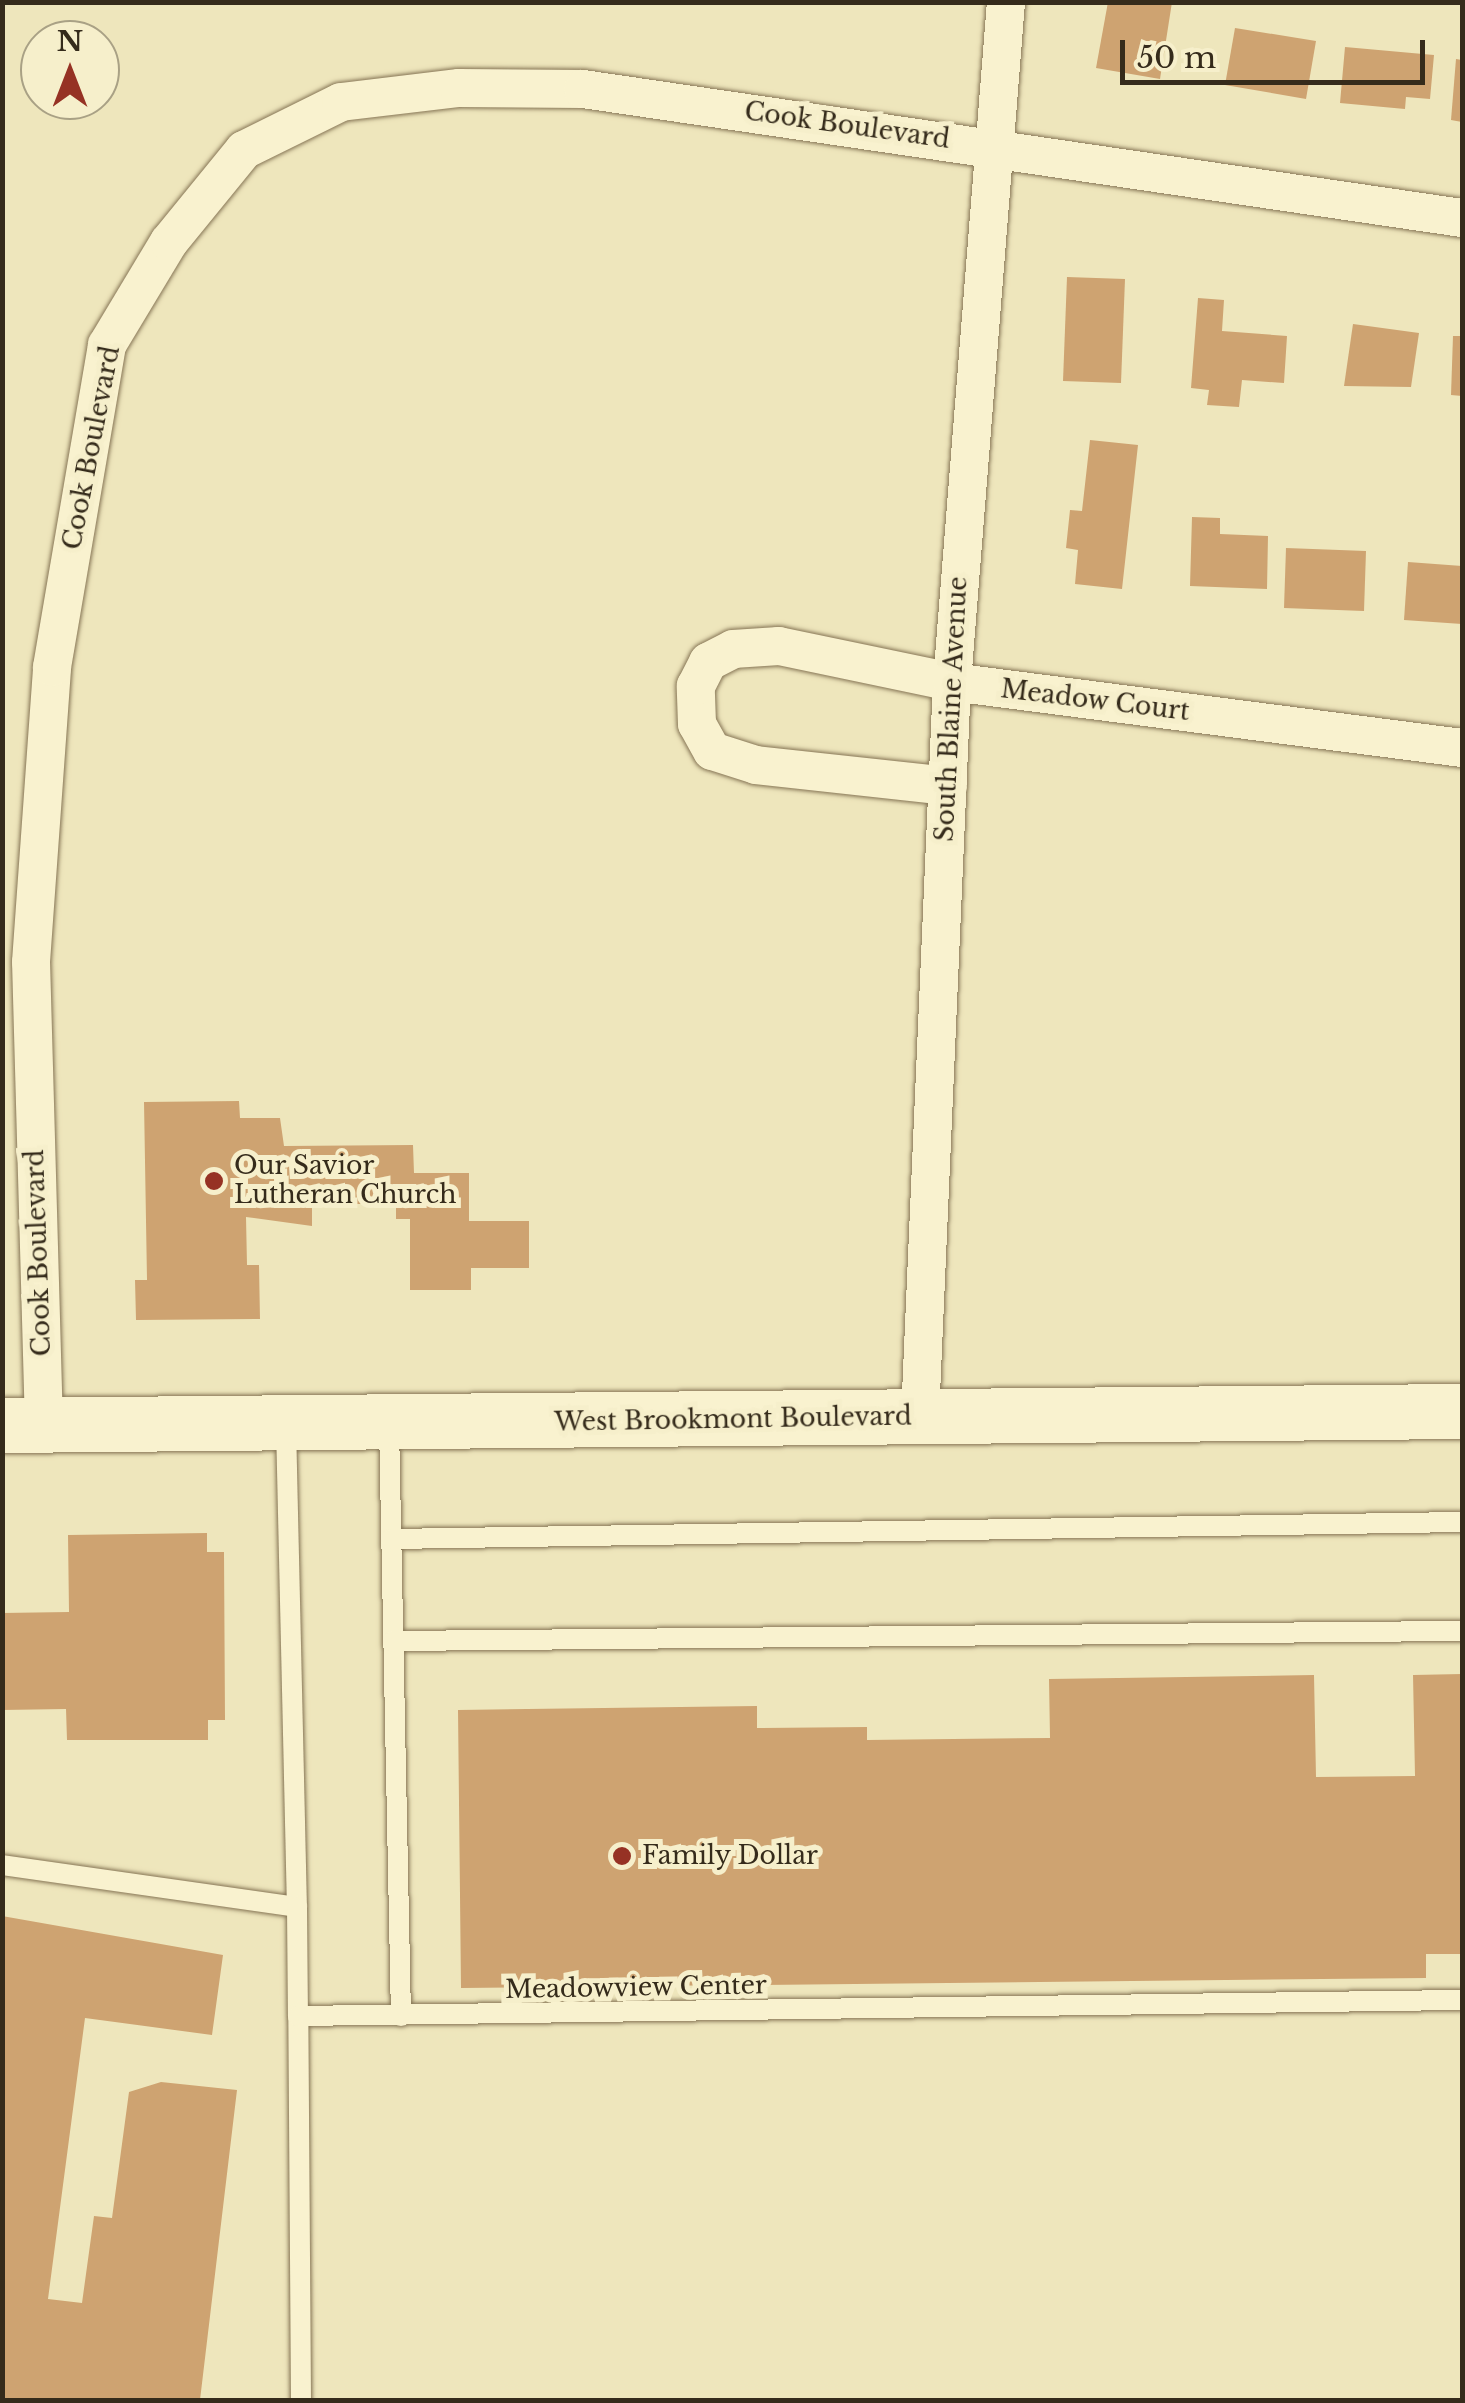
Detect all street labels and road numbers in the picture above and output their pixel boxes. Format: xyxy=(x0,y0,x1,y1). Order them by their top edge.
street label: Cook Boulevard xyxy=(742,97,952,155)
street label: Cook Boulevard xyxy=(58,343,126,553)
street label: South Blaine Avenue xyxy=(930,575,974,843)
street label: Meadow Court xyxy=(999,675,1191,727)
street label: Cook Boulevard xyxy=(20,1149,58,1357)
street label: West Brookmont Boulevard xyxy=(554,1402,912,1438)
street label: Meadowview Center xyxy=(505,1971,767,2005)

